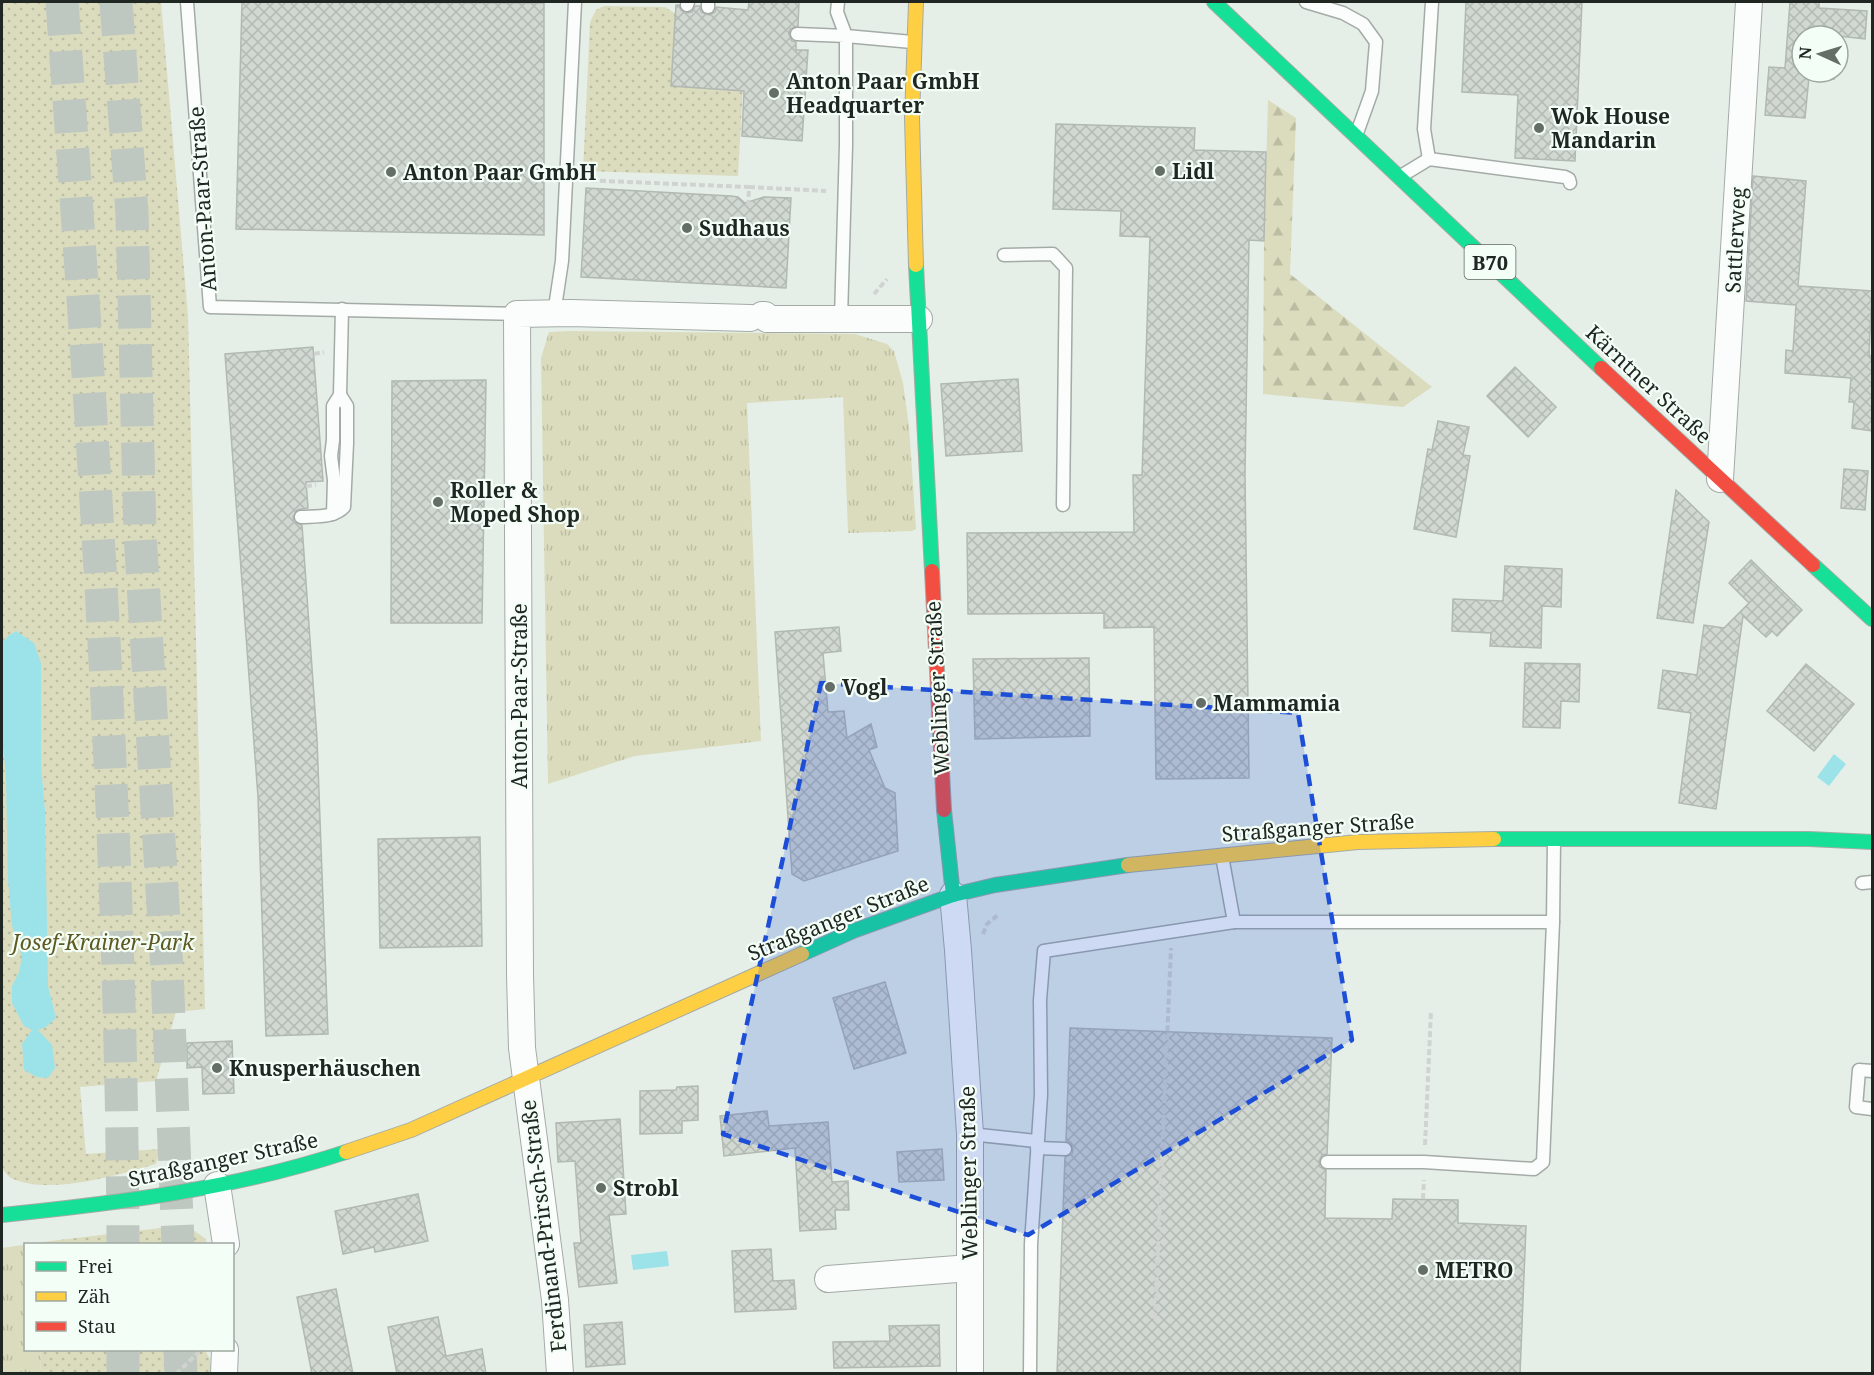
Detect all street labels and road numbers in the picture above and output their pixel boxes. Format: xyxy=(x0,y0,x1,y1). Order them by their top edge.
street label: Anton-Paar-Straße xyxy=(182,105,222,293)
street label: Sattlerweg xyxy=(1718,185,1752,294)
road number: B70 xyxy=(1464,245,1516,279)
street label: Kärntner Straße xyxy=(1580,318,1718,450)
street label: Weblinger Straße xyxy=(918,600,956,776)
street label: Anton-Paar-Straße xyxy=(505,603,533,789)
street label: Straßganger Straße xyxy=(1221,806,1415,848)
street label: Straßganger Straße xyxy=(743,869,933,967)
street label: Weblinger Straße xyxy=(952,1086,984,1260)
street label: Ferdinand-Prirsch-Straße xyxy=(514,1098,572,1354)
street label: Straßganger Straße xyxy=(126,1125,320,1193)

